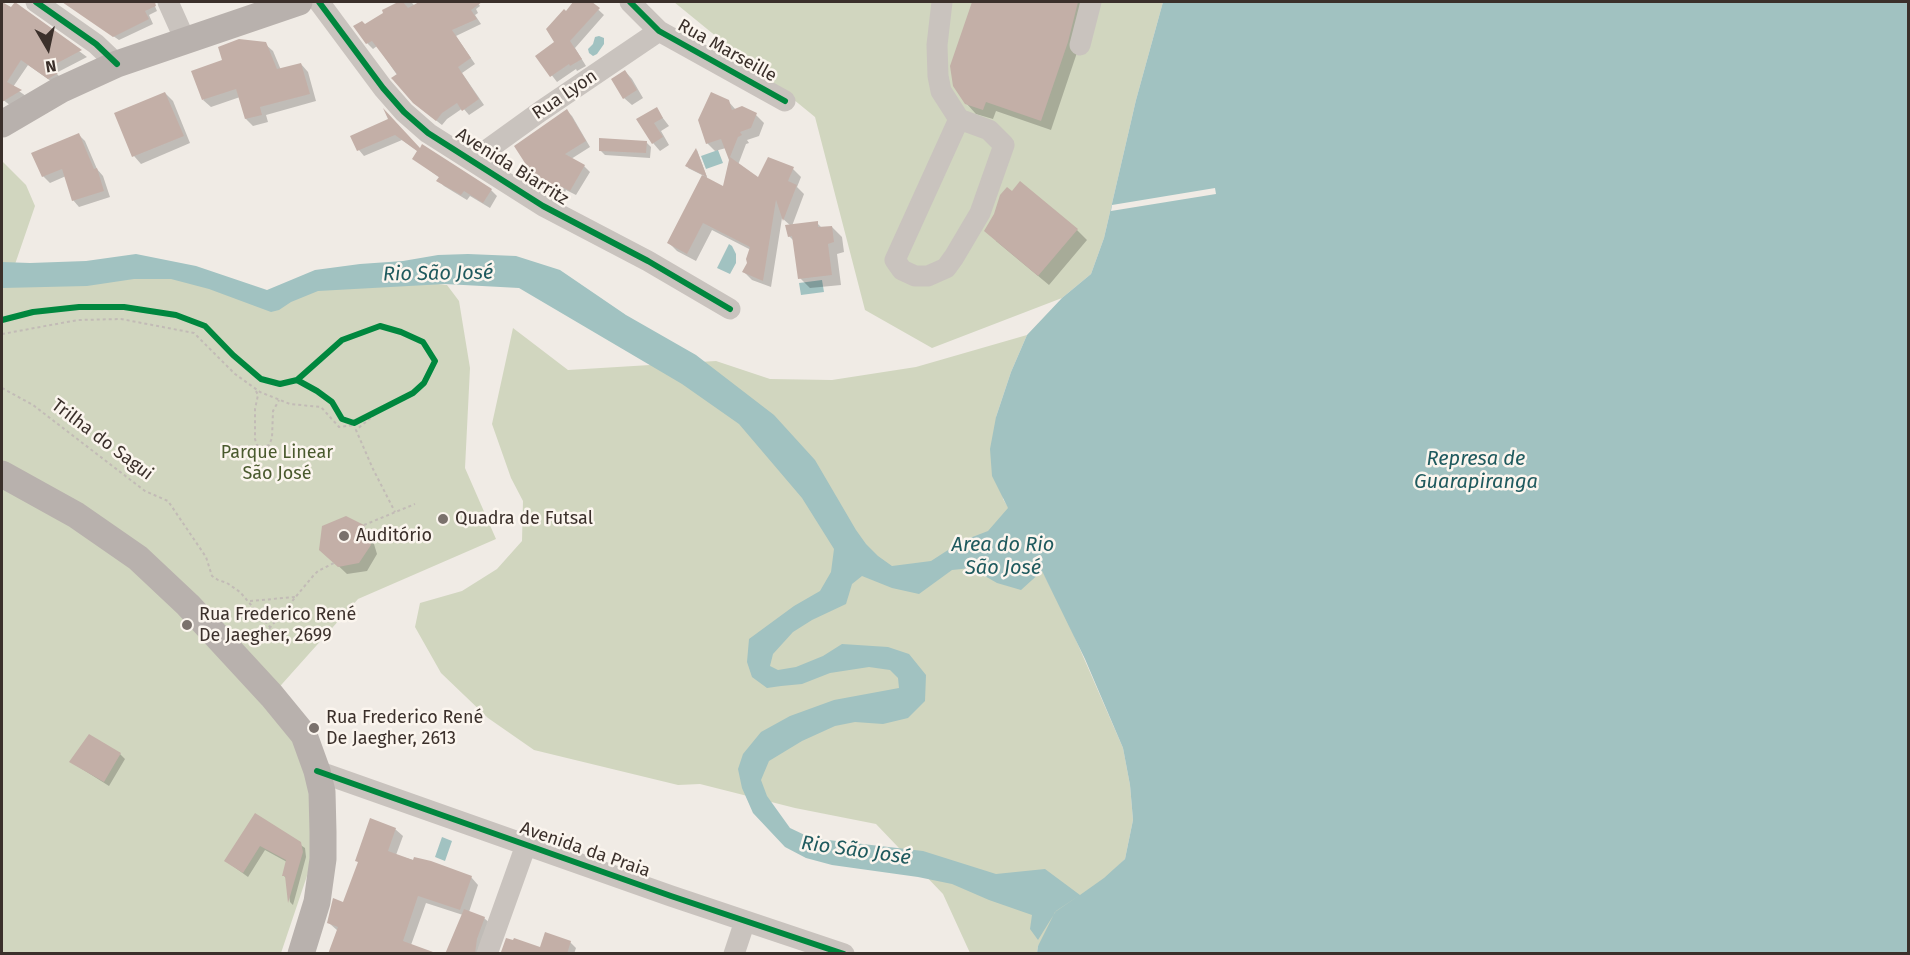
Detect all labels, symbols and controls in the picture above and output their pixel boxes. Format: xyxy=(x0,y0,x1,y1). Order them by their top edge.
street label: Rua Marseille xyxy=(674,15,780,87)
north arrow xyxy=(18,18,78,78)
text: N xyxy=(44,56,58,76)
street label: Rua Lyon xyxy=(528,65,602,125)
street label: Avenida Biarritz xyxy=(452,124,572,210)
water label: Rio São José xyxy=(383,261,493,287)
street label: Trilha do Sagui xyxy=(47,395,157,485)
park label: Parque Linear São José xyxy=(221,442,333,484)
water label: Represa de Guarapiranga xyxy=(1414,447,1538,494)
place label: Quadra de Futsal xyxy=(455,508,593,530)
marker: Quadra de Futsal xyxy=(436,512,450,526)
place label: Auditório xyxy=(356,525,432,547)
marker: Auditório xyxy=(337,529,351,543)
water label: Area do Rio São José xyxy=(952,533,1054,580)
place label: Rua Frederico René De Jaegher, 2699 xyxy=(199,604,356,646)
marker: Rua Frederico René De Jaegher, 2699 xyxy=(180,618,194,632)
place label: Rua Frederico René De Jaegher, 2613 xyxy=(326,707,483,750)
marker: Rua Frederico René De Jaegher, 2613 xyxy=(307,721,321,735)
street label: Avenida da Praia xyxy=(517,818,653,882)
water label: Rio São José xyxy=(800,831,912,871)

